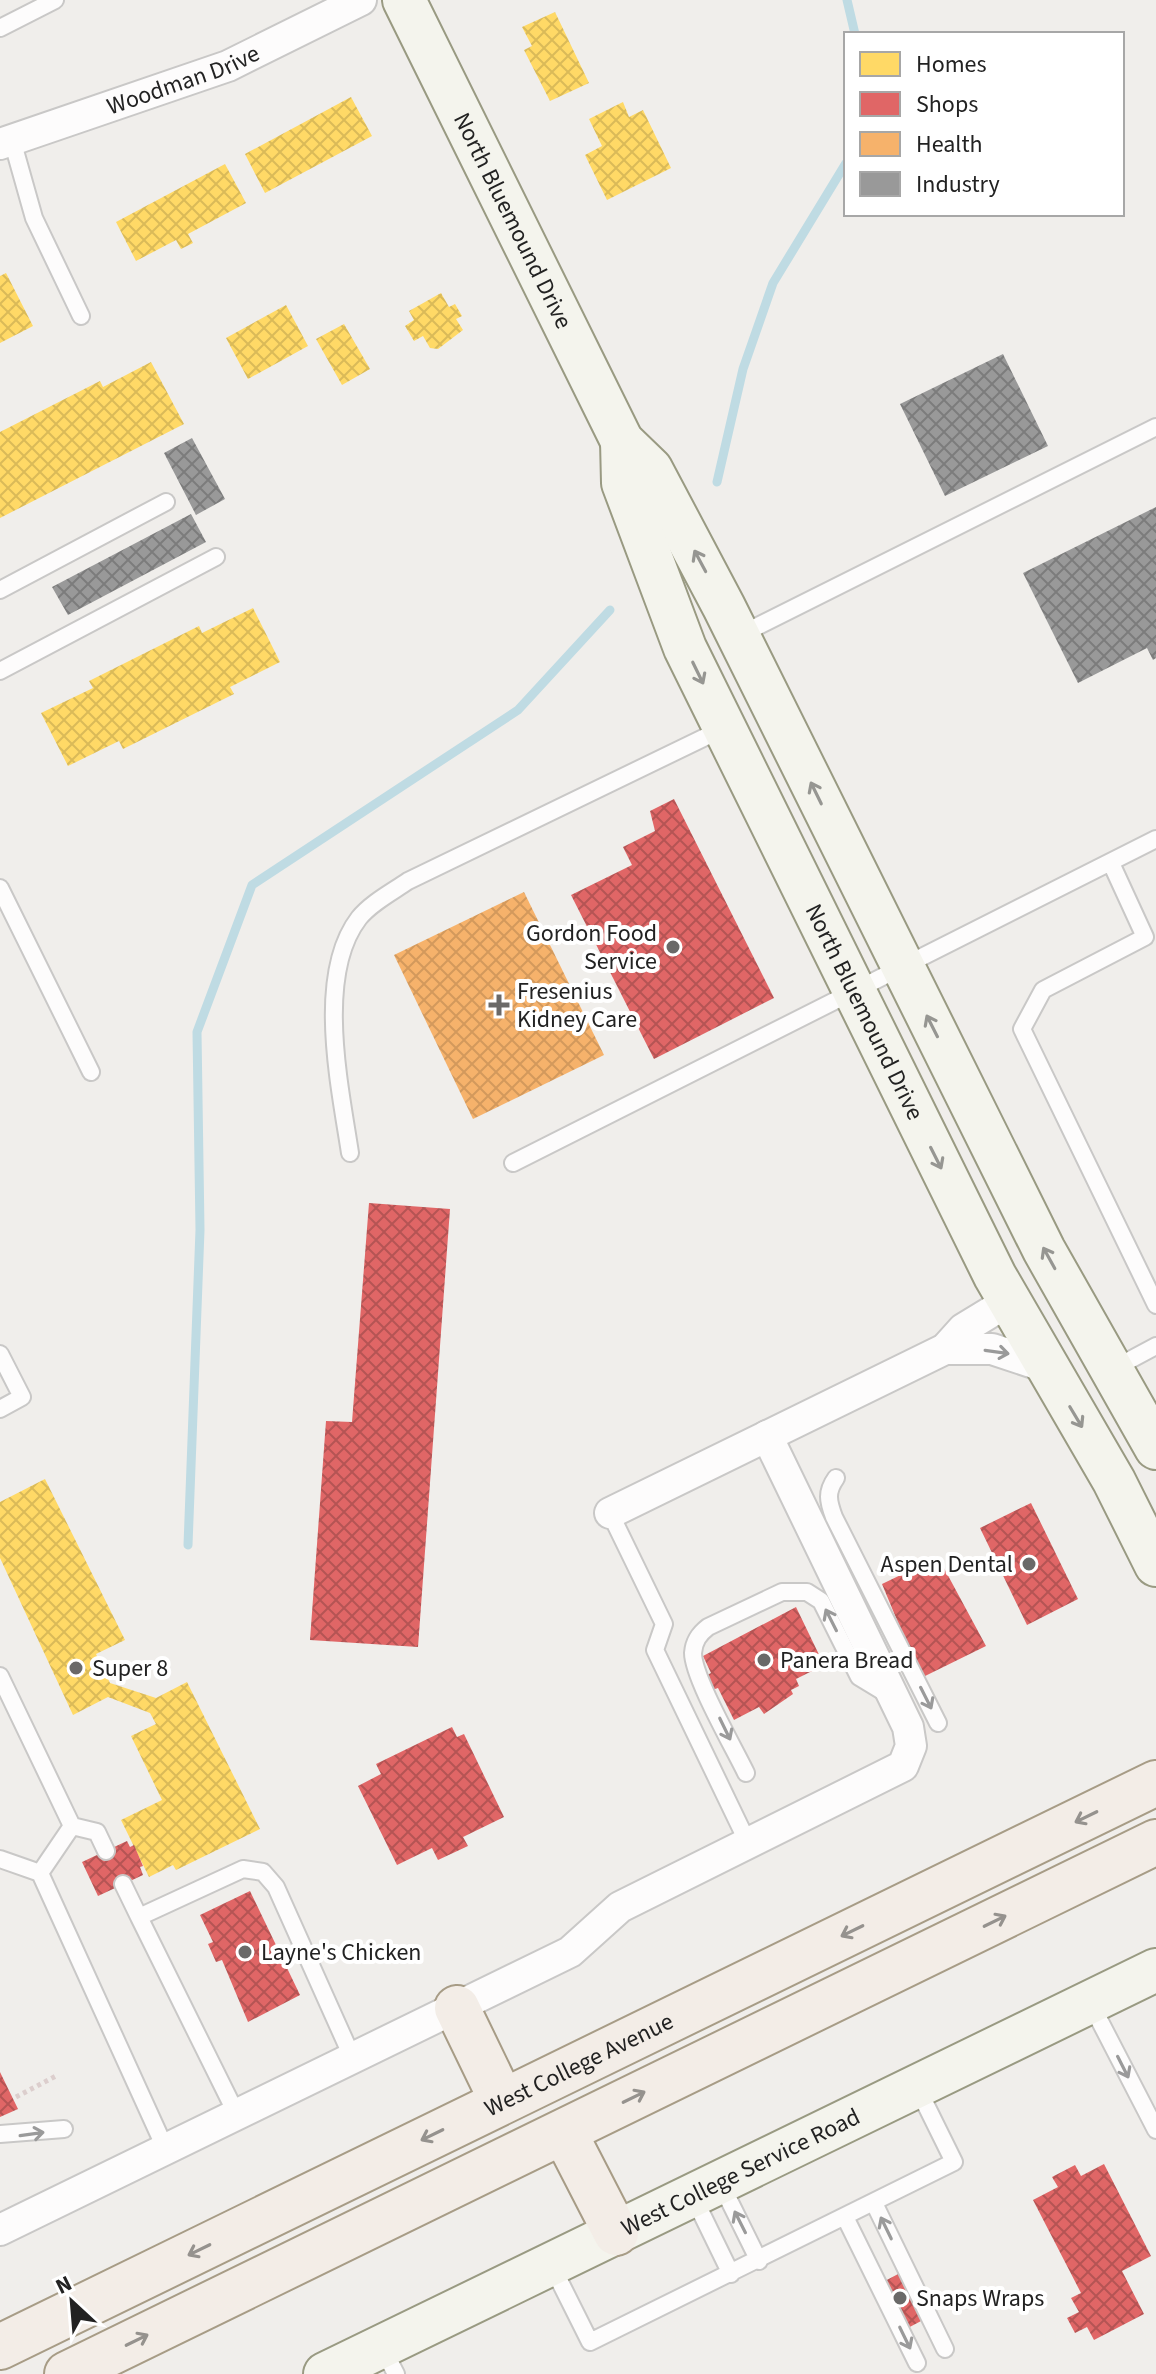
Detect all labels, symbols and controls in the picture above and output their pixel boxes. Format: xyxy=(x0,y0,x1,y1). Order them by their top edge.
legend xyxy=(844,32,1124,216)
street label: Woodman Drive xyxy=(102,36,265,124)
text: Homes xyxy=(916,47,987,82)
text: Shops xyxy=(916,87,978,122)
street label: North Bluemound Drive xyxy=(445,106,581,335)
text: Health xyxy=(916,127,983,162)
text: Industry xyxy=(916,167,1000,202)
one-way arrow xyxy=(691,549,707,573)
one-way arrow xyxy=(690,661,706,685)
one-way arrow xyxy=(808,782,824,806)
street label: North Bluemound Drive xyxy=(796,898,933,1126)
place label: Gordon Food Service xyxy=(526,916,657,979)
marker: Gordon Food Service xyxy=(664,938,682,956)
place label: Fresenius Kidney Care xyxy=(517,974,637,1037)
marker: Fresenius Kidney Care xyxy=(488,994,510,1016)
one-way arrow xyxy=(924,1015,939,1039)
one-way arrow xyxy=(928,1145,944,1169)
one-way arrow xyxy=(1041,1247,1056,1271)
one-way arrow xyxy=(984,1345,1009,1360)
one-way arrow xyxy=(1068,1405,1084,1428)
place label: Aspen Dental xyxy=(881,1547,1013,1582)
marker: Aspen Dental xyxy=(1020,1555,1038,1573)
one-way arrow xyxy=(822,1608,838,1632)
place label: Panera Bread xyxy=(780,1643,914,1678)
place label: Super 8 xyxy=(92,1651,168,1686)
marker: Panera Bread xyxy=(755,1651,773,1669)
marker: Super 8 xyxy=(67,1659,85,1677)
one-way arrow xyxy=(919,1686,934,1710)
one-way arrow xyxy=(718,1717,733,1741)
one-way arrow xyxy=(1074,1810,1098,1825)
one-way arrow xyxy=(982,1912,1006,1928)
one-way arrow xyxy=(840,1924,864,1939)
place label: Layne's Chicken xyxy=(261,1935,421,1970)
marker: Layne's Chicken xyxy=(236,1943,254,1961)
street label: West College Avenue xyxy=(478,2004,679,2126)
one-way arrow xyxy=(1116,2054,1132,2078)
one-way arrow xyxy=(622,2089,646,2105)
street label: West College Service Road xyxy=(615,2099,866,2245)
one-way arrow xyxy=(19,2126,44,2141)
one-way arrow xyxy=(421,2128,445,2144)
one-way arrow xyxy=(732,2210,747,2234)
one-way arrow xyxy=(878,2217,893,2241)
one-way arrow xyxy=(187,2243,211,2258)
north arrow xyxy=(32,2262,112,2342)
text: N xyxy=(50,2267,77,2303)
place label: Snaps Wraps xyxy=(916,2281,1044,2316)
marker: Snaps Wraps xyxy=(891,2289,909,2307)
one-way arrow xyxy=(897,2325,913,2349)
one-way arrow xyxy=(124,2332,148,2347)

